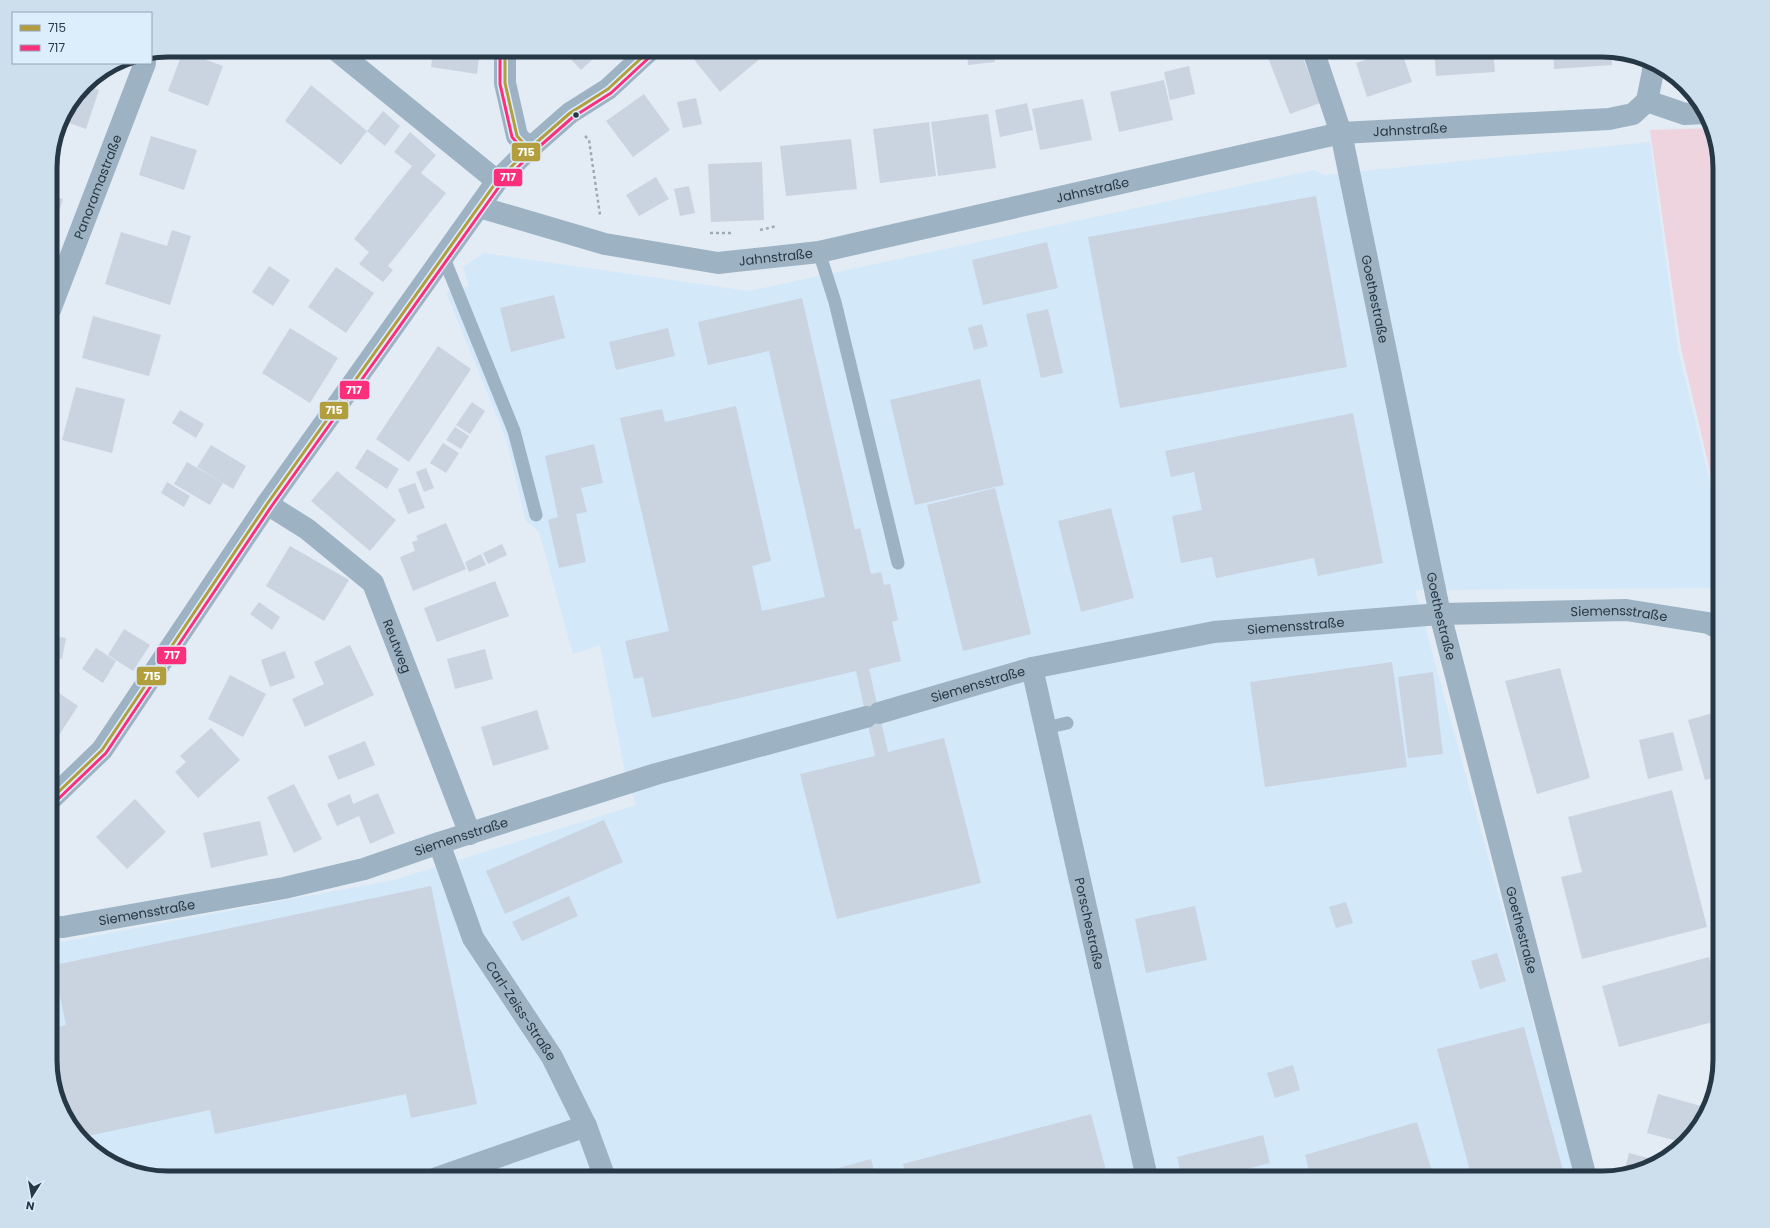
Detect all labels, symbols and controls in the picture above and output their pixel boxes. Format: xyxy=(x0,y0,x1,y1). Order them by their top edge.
legend xyxy=(12,12,152,64)
text: 715 xyxy=(48,19,66,36)
text: 717 xyxy=(48,39,65,56)
unlabelled marker xyxy=(571,110,581,120)
street label: Jahnstraße xyxy=(1372,118,1448,141)
street label: Panoramastraße xyxy=(69,132,126,242)
line badge: 715 xyxy=(511,142,541,162)
text: 715 xyxy=(517,144,535,160)
line badge: 717 xyxy=(493,168,523,187)
text: 717 xyxy=(500,169,516,185)
street label: Jahnstraße xyxy=(1054,172,1131,207)
street label: Jahnstraße xyxy=(738,243,814,270)
street label: Goethestraße xyxy=(1357,253,1394,345)
line badge: 717 xyxy=(339,380,370,400)
text: 717 xyxy=(346,382,362,398)
line badge: 715 xyxy=(319,401,349,420)
text: 715 xyxy=(325,402,343,418)
street label: Goethestraße xyxy=(1422,570,1461,662)
street label: Siemensstraße xyxy=(1570,600,1669,626)
street label: Siemensstraße xyxy=(1246,612,1345,639)
street label: Reutweg xyxy=(378,616,416,676)
line badge: 717 xyxy=(156,646,187,665)
text: 717 xyxy=(164,647,180,663)
street label: Siemensstraße xyxy=(928,661,1027,707)
line badge: 715 xyxy=(136,666,167,686)
text: 715 xyxy=(143,668,161,684)
street label: Siemensstraße xyxy=(411,812,510,860)
street label: Porschestraße xyxy=(1070,876,1109,971)
street label: Goethestraße xyxy=(1501,884,1542,976)
street label: Siemensstraße xyxy=(97,894,196,930)
street label: Carl-Zeiss-Straße xyxy=(481,957,561,1064)
north arrow xyxy=(12,1176,52,1216)
text: N xyxy=(25,1197,36,1214)

